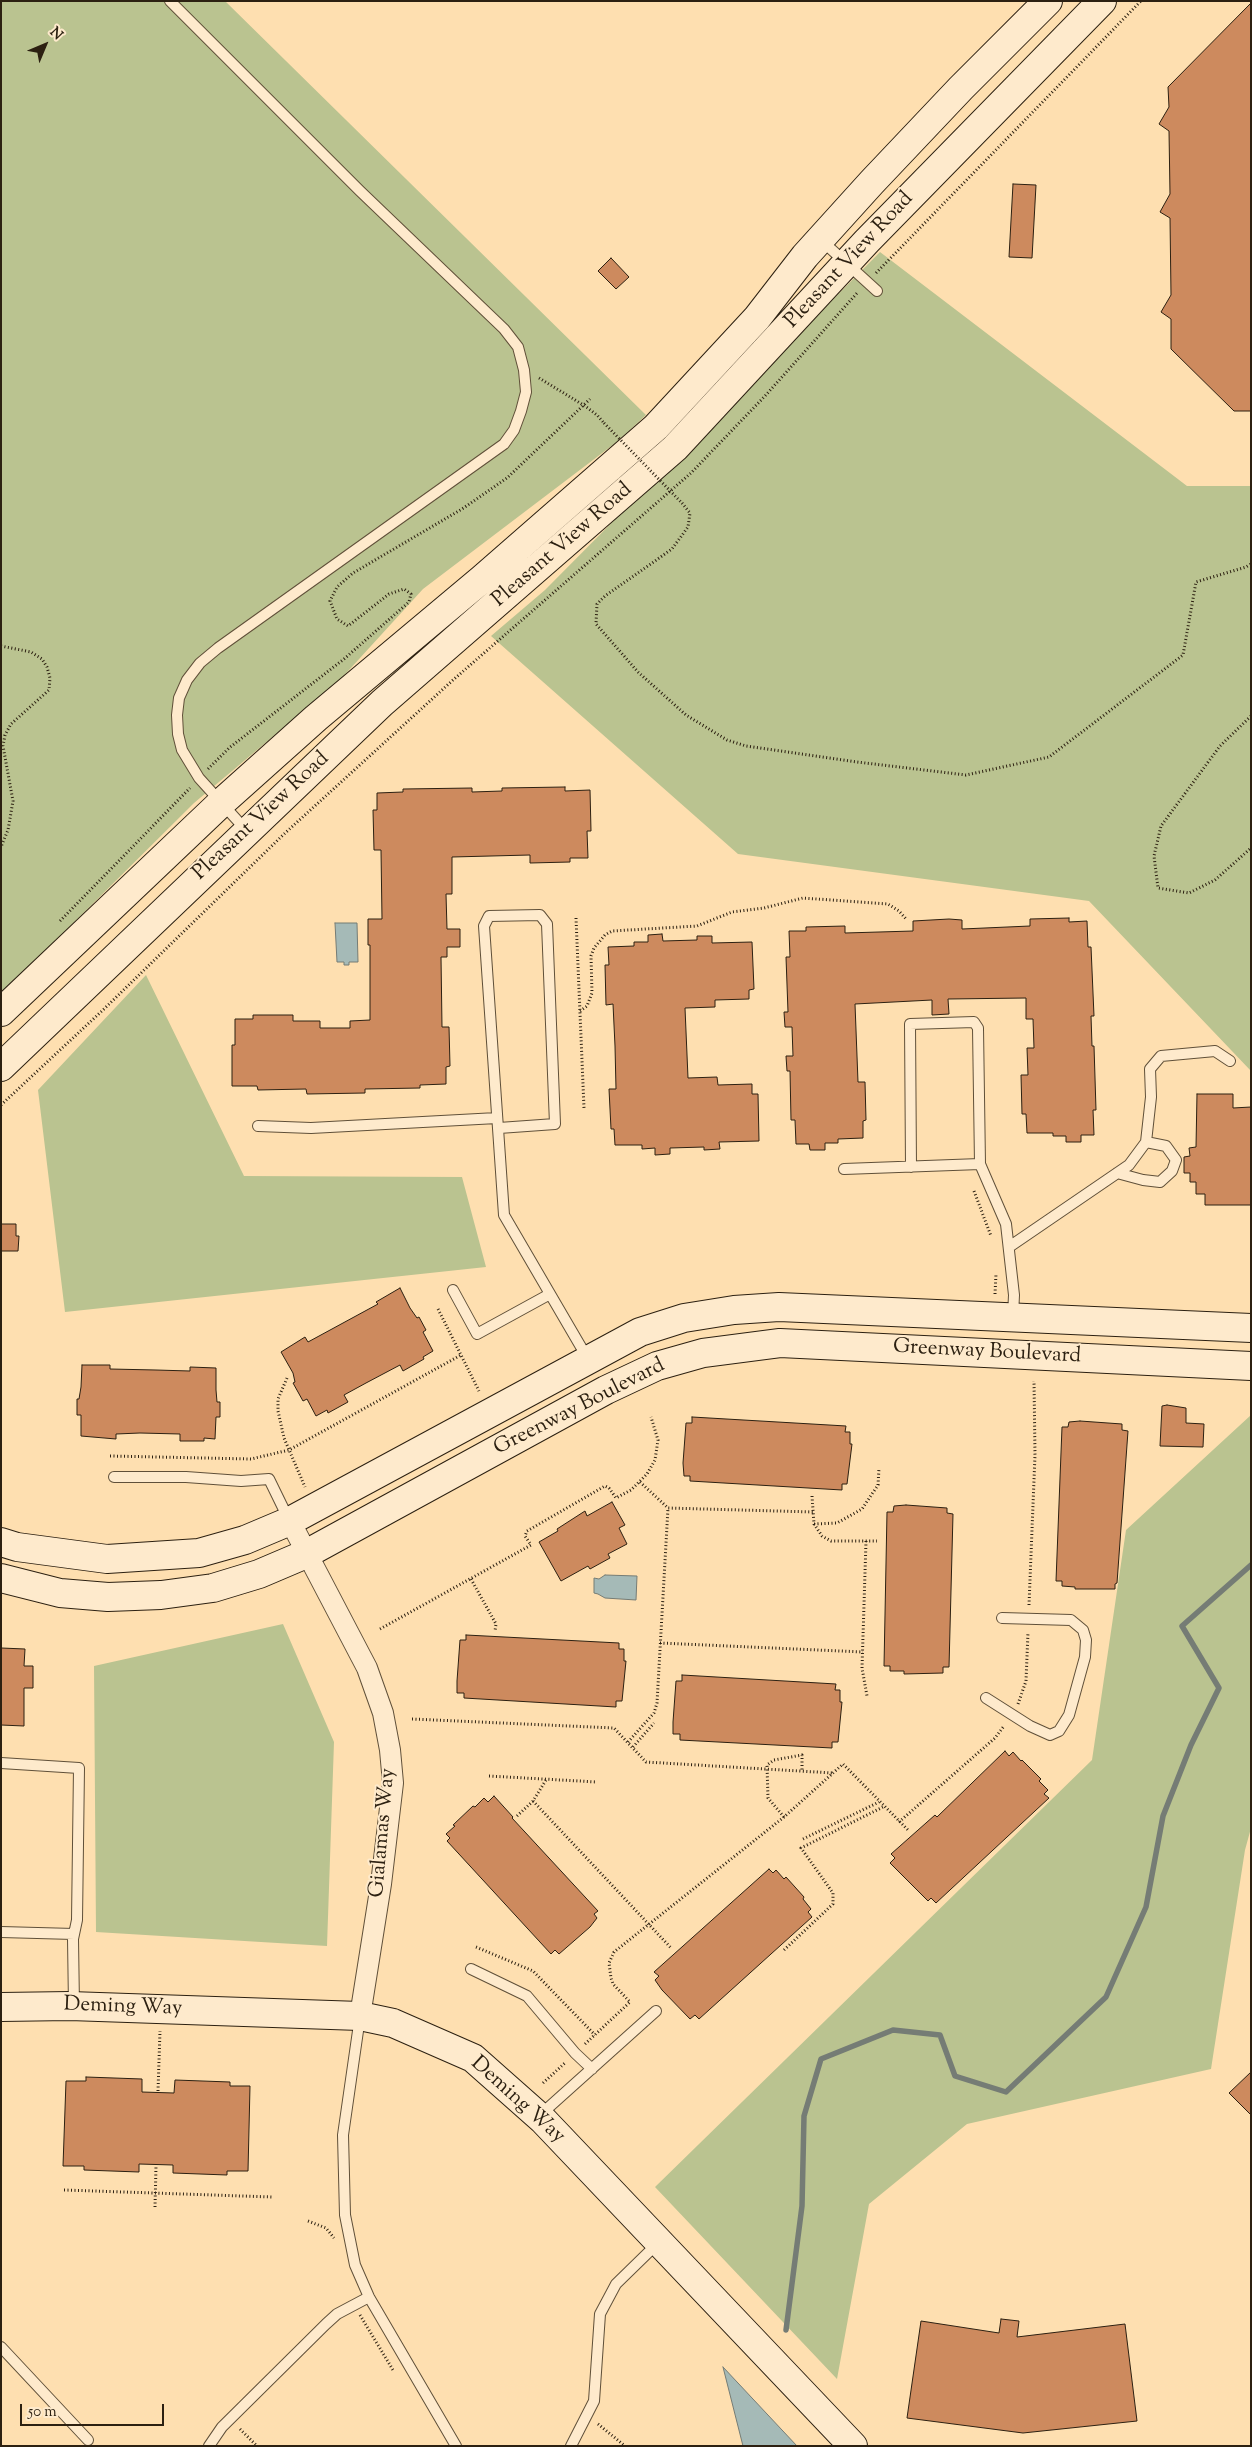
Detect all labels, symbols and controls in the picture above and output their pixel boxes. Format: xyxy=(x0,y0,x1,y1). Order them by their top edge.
north arrow xyxy=(20,20,70,70)
text: N xyxy=(45,23,67,45)
street label: Pleasant View Road xyxy=(780,188,920,334)
street label: Pleasant View Road xyxy=(488,478,638,614)
street label: Pleasant View Road xyxy=(189,747,335,887)
street label: Greenway Boulevard xyxy=(892,1335,1082,1371)
street label: Greenway Boulevard xyxy=(490,1354,670,1462)
street label: Gialamas Way xyxy=(366,1767,402,1899)
street label: Deming Way xyxy=(63,1993,183,2023)
street label: Deming Way xyxy=(464,2052,570,2150)
scale bar xyxy=(22,2394,166,2426)
text: 50 m xyxy=(28,2402,57,2423)

